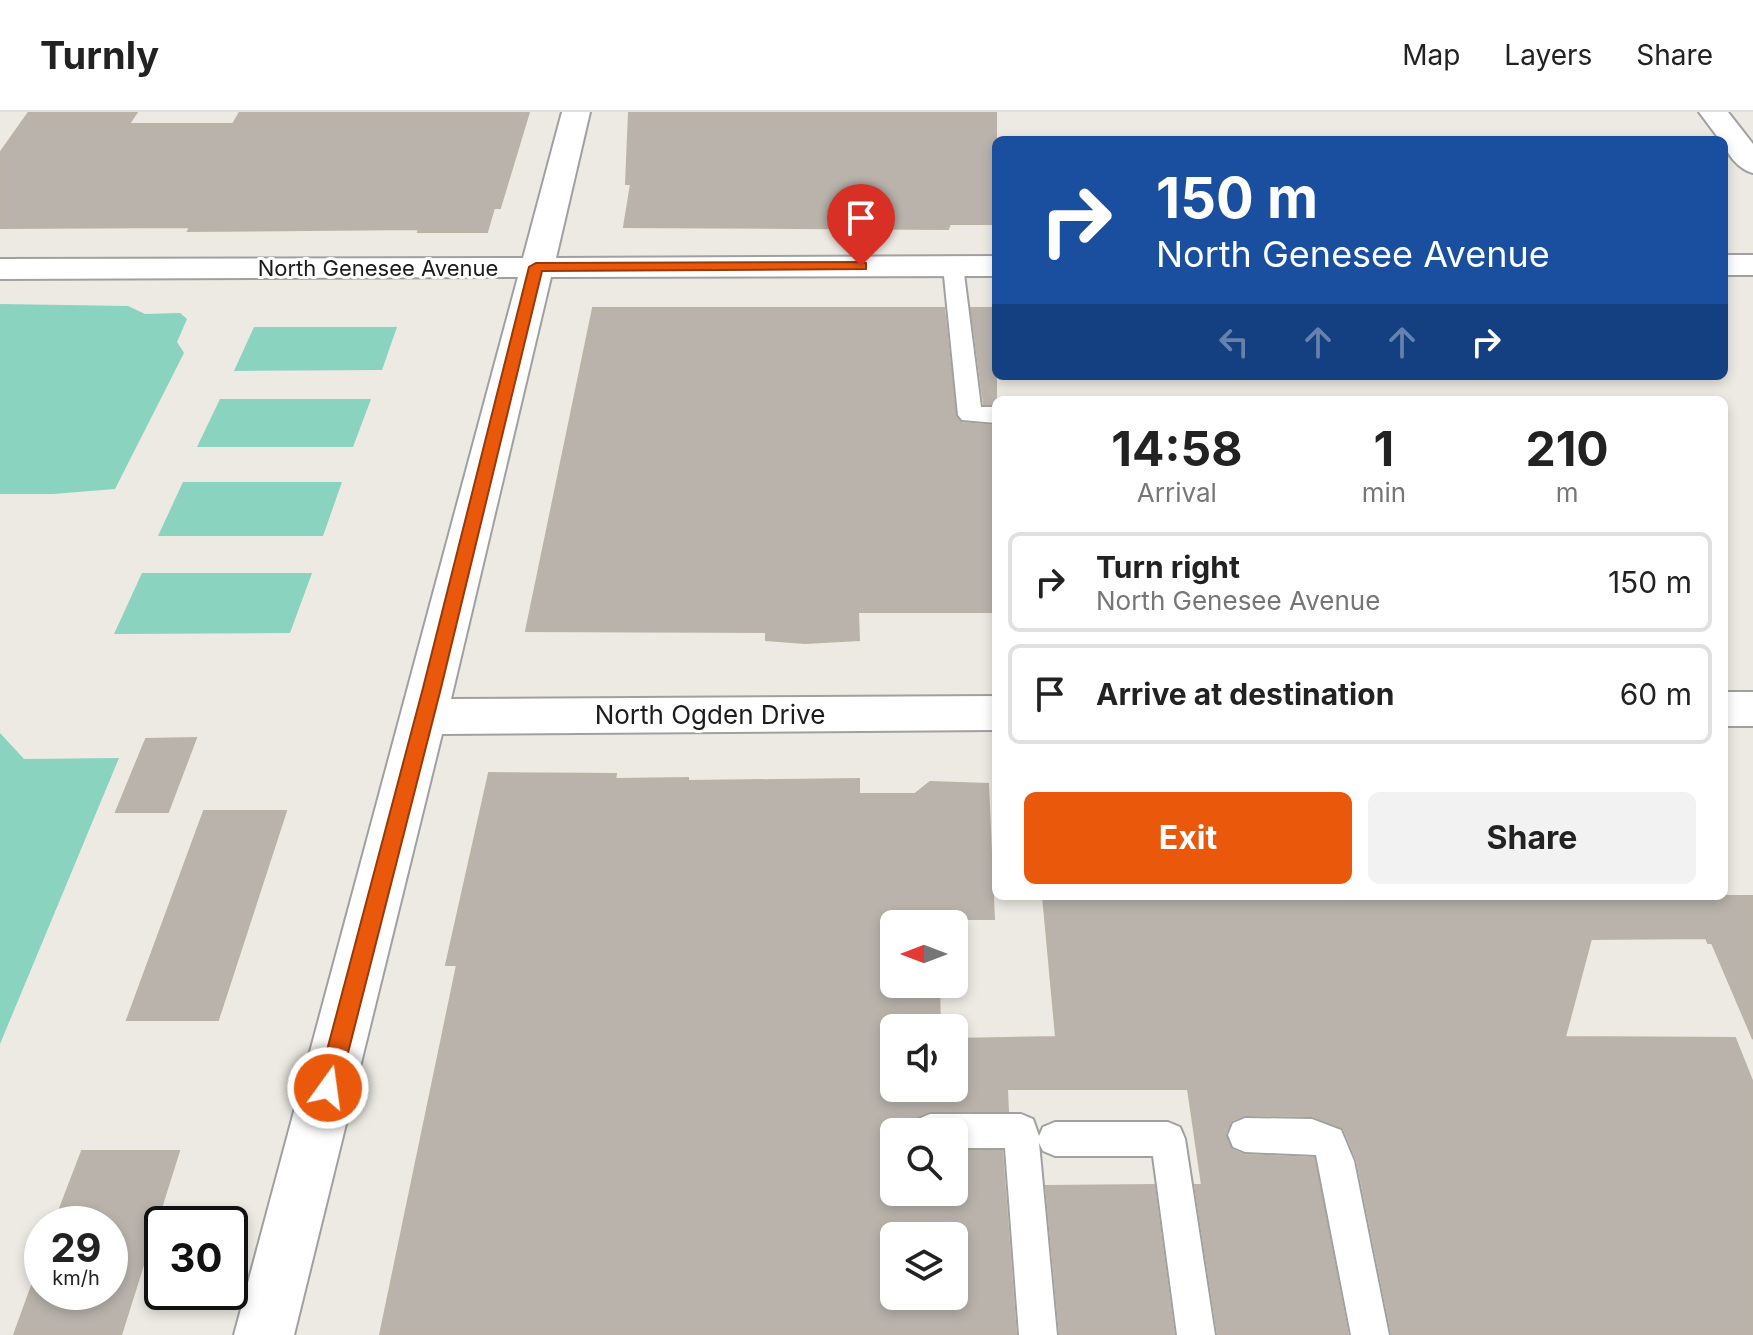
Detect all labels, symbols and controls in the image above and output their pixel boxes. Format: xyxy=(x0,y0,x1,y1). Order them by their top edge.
text: Turnly xyxy=(40,32,159,78)
text: Map xyxy=(1402,38,1460,72)
text: Layers xyxy=(1504,38,1592,72)
text: Share xyxy=(1636,38,1713,72)
text: 150 m xyxy=(1156,164,1318,232)
icon: right xyxy=(1024,168,1128,272)
pin xyxy=(827,184,895,266)
icon: arrive xyxy=(839,196,883,240)
text: North Genesee Avenue xyxy=(1156,232,1550,276)
street label: North Genesee Avenue xyxy=(258,255,498,281)
icon: left xyxy=(1212,320,1256,364)
icon: ahead xyxy=(1296,320,1340,364)
icon: ahead xyxy=(1380,320,1424,364)
icon: right xyxy=(1464,320,1508,364)
text: 14:58 xyxy=(1111,419,1242,478)
text: 1 xyxy=(1374,419,1394,478)
text: 210 xyxy=(1525,419,1609,478)
text: Arrival xyxy=(1137,477,1217,508)
text: min xyxy=(1362,477,1406,508)
text: m xyxy=(1556,477,1578,508)
text: Turn right xyxy=(1096,549,1240,585)
icon: right xyxy=(1028,560,1072,604)
text: 150 m xyxy=(1608,564,1692,600)
text: North Genesee Avenue xyxy=(1096,585,1380,616)
icon: arrive xyxy=(1028,672,1072,716)
text: Arrive at destination xyxy=(1096,676,1394,712)
text: 60 m xyxy=(1620,676,1692,712)
street label: North Ogden Drive xyxy=(595,699,825,730)
button: Exit xyxy=(1024,792,1352,884)
button: Share xyxy=(1368,792,1696,884)
north arrow xyxy=(880,910,968,998)
map controls xyxy=(880,910,968,1310)
button: sound xyxy=(880,1014,968,1102)
position arrow xyxy=(286,1046,370,1130)
button: search xyxy=(880,1118,968,1206)
speed limit sign: 30 xyxy=(144,1206,248,1310)
button: layers xyxy=(880,1222,968,1310)
text: 29 xyxy=(50,1223,102,1272)
text: km/h xyxy=(52,1266,100,1290)

